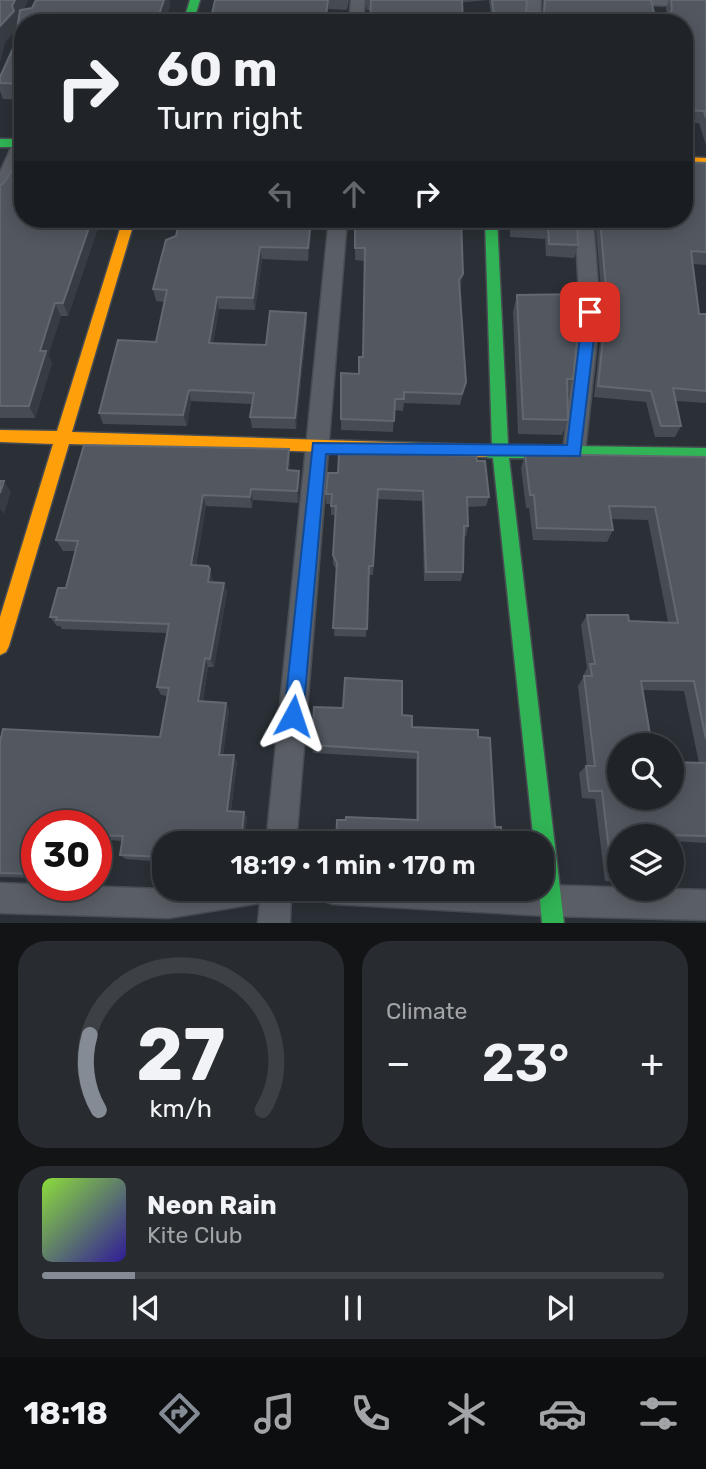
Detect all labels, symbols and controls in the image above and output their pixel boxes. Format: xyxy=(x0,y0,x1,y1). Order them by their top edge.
text: 60 m xyxy=(157,40,278,98)
icon: right xyxy=(42,42,133,133)
text: Turn right xyxy=(157,99,302,137)
icon: left xyxy=(262,175,300,213)
icon: ahead xyxy=(335,175,373,213)
icon: right xyxy=(408,175,446,213)
pin xyxy=(560,282,620,342)
icon: arrive xyxy=(571,293,609,331)
position arrow xyxy=(256,679,330,753)
map controls xyxy=(607,733,684,901)
button: search xyxy=(607,733,684,810)
speed limit sign: 30 xyxy=(21,810,112,901)
button: layers xyxy=(607,824,684,901)
text: 18:19 · 1 min · 170 m xyxy=(230,850,476,881)
text: Climate xyxy=(386,997,467,1025)
text: 27 xyxy=(136,1013,226,1099)
text: 23° xyxy=(482,1032,569,1094)
text: − xyxy=(386,1040,411,1086)
text: + xyxy=(640,1040,664,1086)
text: km/h xyxy=(150,1094,212,1123)
text: Neon Rain xyxy=(147,1190,277,1221)
text: Kite Club xyxy=(147,1221,242,1249)
icon: previous xyxy=(127,1289,165,1327)
icon: pause xyxy=(334,1289,372,1327)
icon: next xyxy=(541,1289,579,1327)
icon: directions xyxy=(155,1389,204,1438)
icon: music xyxy=(250,1389,299,1438)
icon: phone xyxy=(346,1389,395,1438)
icon: climate xyxy=(442,1389,491,1438)
icon: car xyxy=(538,1389,587,1438)
icon: filters xyxy=(634,1389,683,1438)
text: 18:18 xyxy=(23,1394,108,1432)

